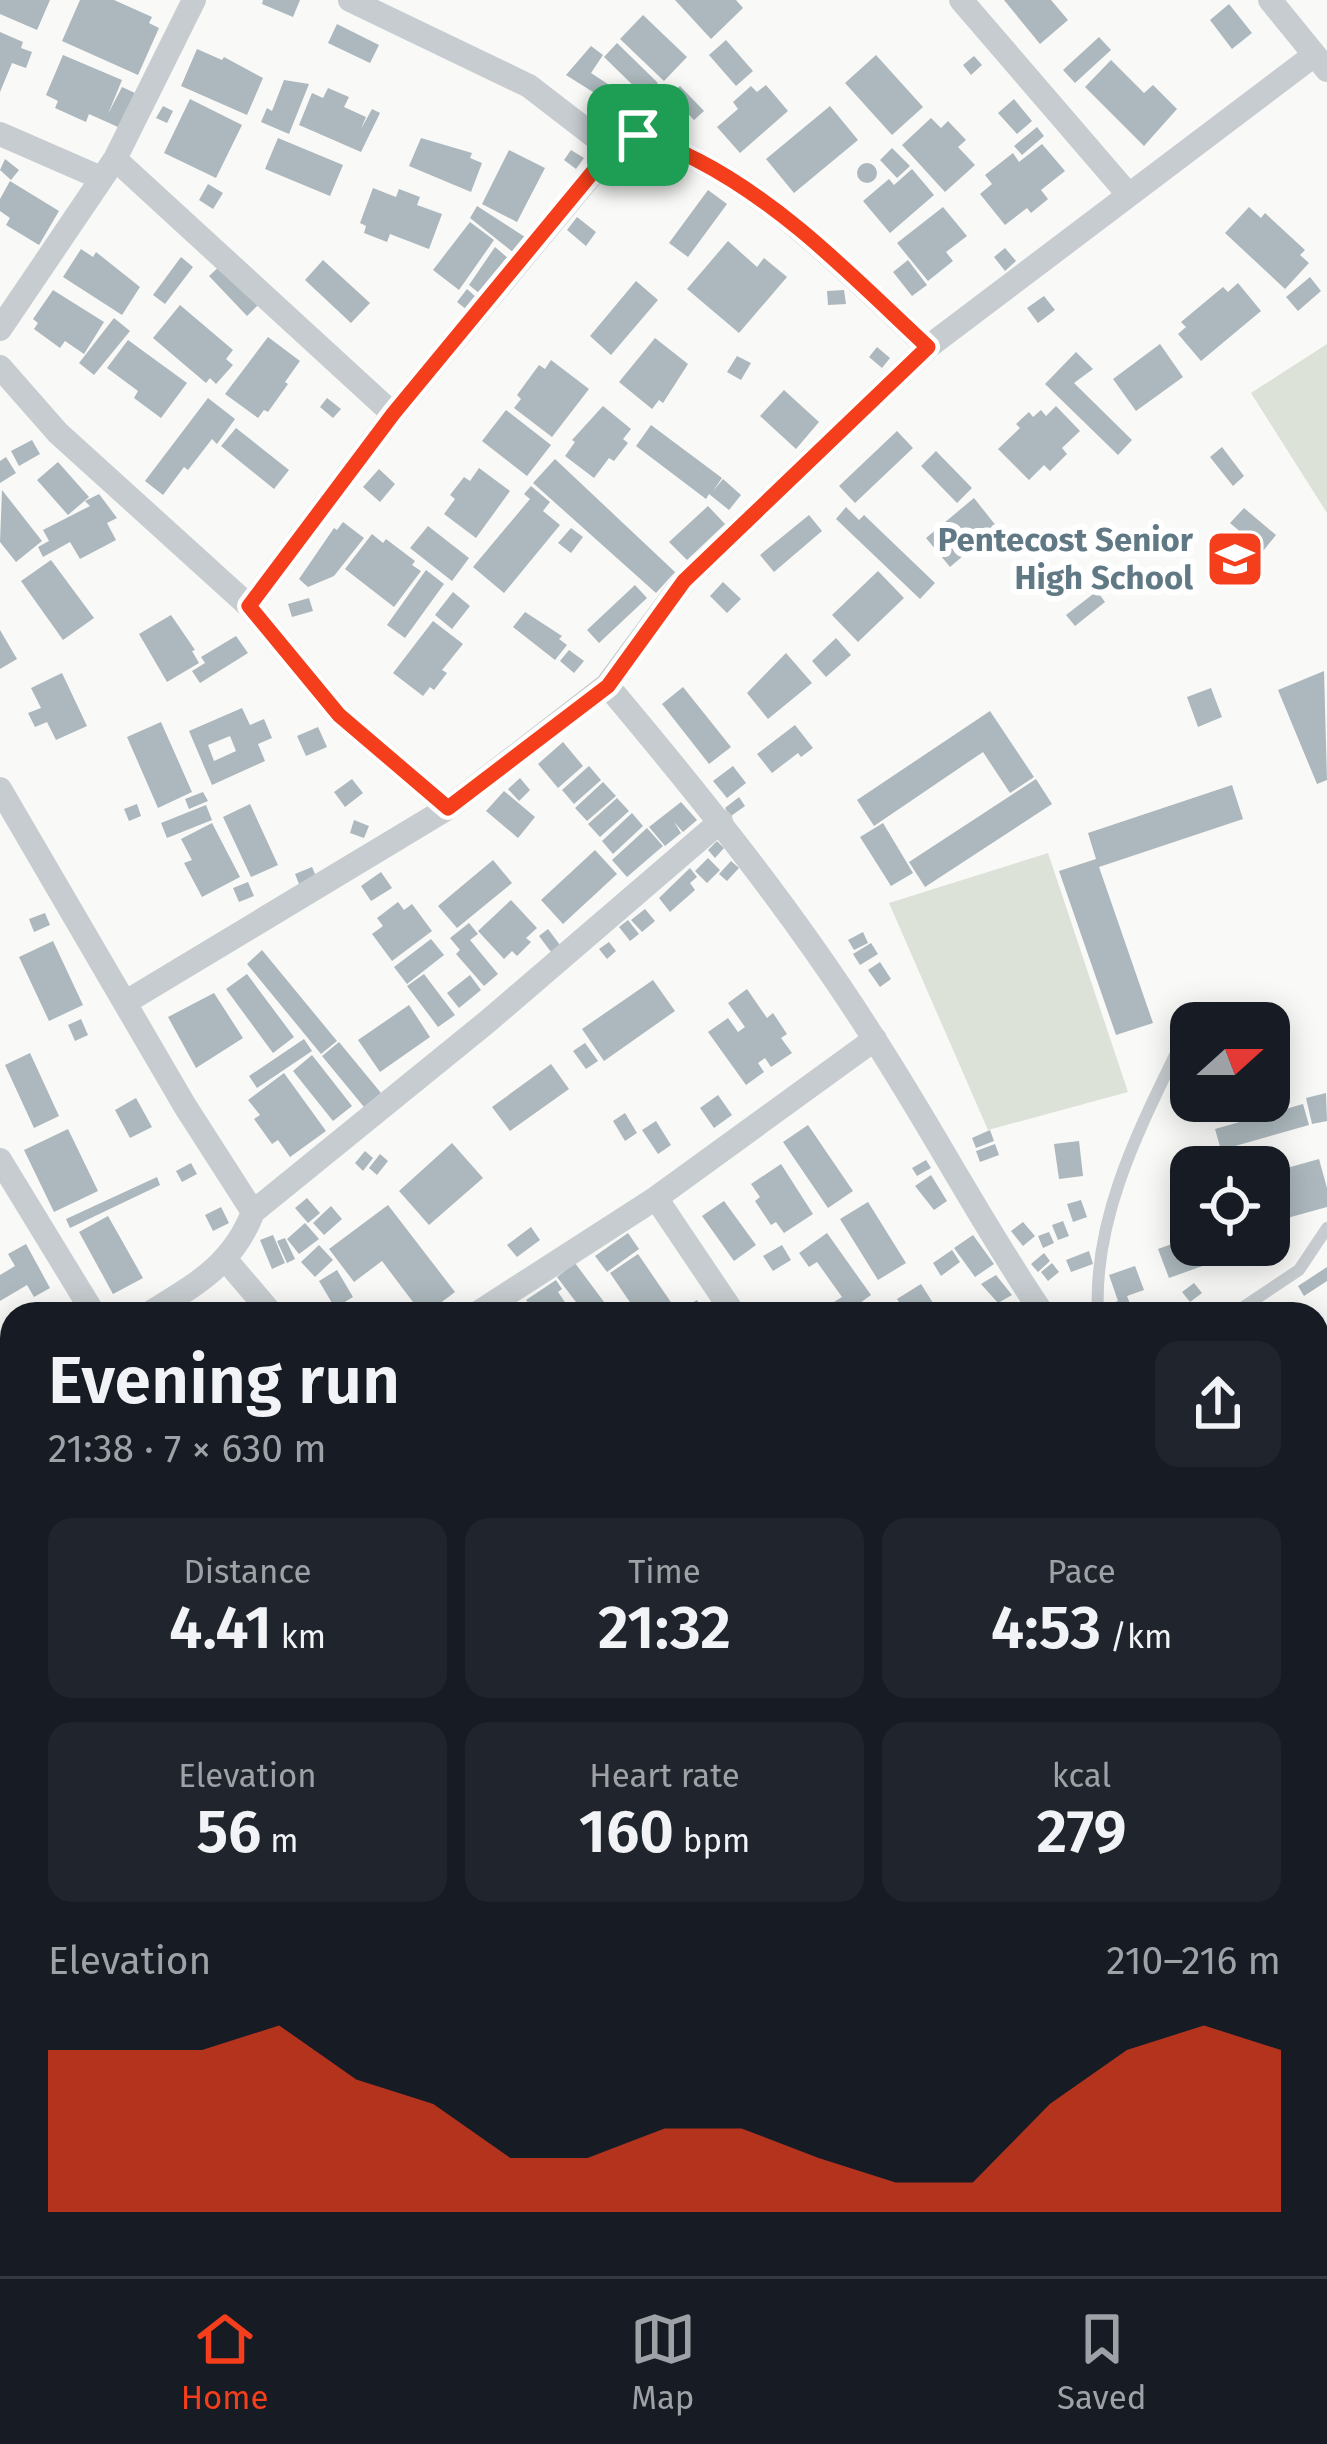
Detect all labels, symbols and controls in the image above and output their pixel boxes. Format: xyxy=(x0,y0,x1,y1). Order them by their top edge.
pin xyxy=(587,84,689,186)
icon: arrive xyxy=(605,102,671,168)
place label: Pentecost Senior High School xyxy=(938,520,1194,598)
school or university icon: Pentecost Senior High School xyxy=(1204,528,1266,590)
north arrow xyxy=(1170,1002,1290,1122)
map controls xyxy=(1170,1002,1290,1266)
button: locate xyxy=(1170,1146,1290,1266)
text: Evening run xyxy=(48,1341,400,1420)
button: share xyxy=(1155,1341,1281,1467)
text: 21:38 · 7 × 630 m xyxy=(48,1426,327,1472)
text: Distance xyxy=(183,1552,312,1592)
text: Time xyxy=(628,1552,701,1592)
text: Pace xyxy=(1047,1552,1116,1592)
text: 4.41 xyxy=(169,1592,272,1664)
text: 21:32 xyxy=(598,1592,731,1664)
text: 4:53 xyxy=(991,1592,1101,1664)
text: km xyxy=(272,1617,326,1657)
text: /km xyxy=(1101,1617,1172,1657)
text: Elevation xyxy=(178,1756,317,1796)
text: Heart rate xyxy=(589,1756,740,1796)
text: kcal xyxy=(1052,1756,1111,1796)
text: 56 xyxy=(196,1796,261,1868)
text: 160 xyxy=(579,1796,674,1868)
text: 279 xyxy=(1036,1796,1127,1868)
text: m xyxy=(261,1821,299,1861)
text: bpm xyxy=(674,1821,750,1861)
text: Elevation xyxy=(48,1938,211,1984)
text: 210–216 m xyxy=(1106,1938,1281,1984)
tab: Home xyxy=(181,2306,269,2418)
tab: Map xyxy=(630,2306,696,2418)
tab: Saved xyxy=(1057,2306,1146,2418)

